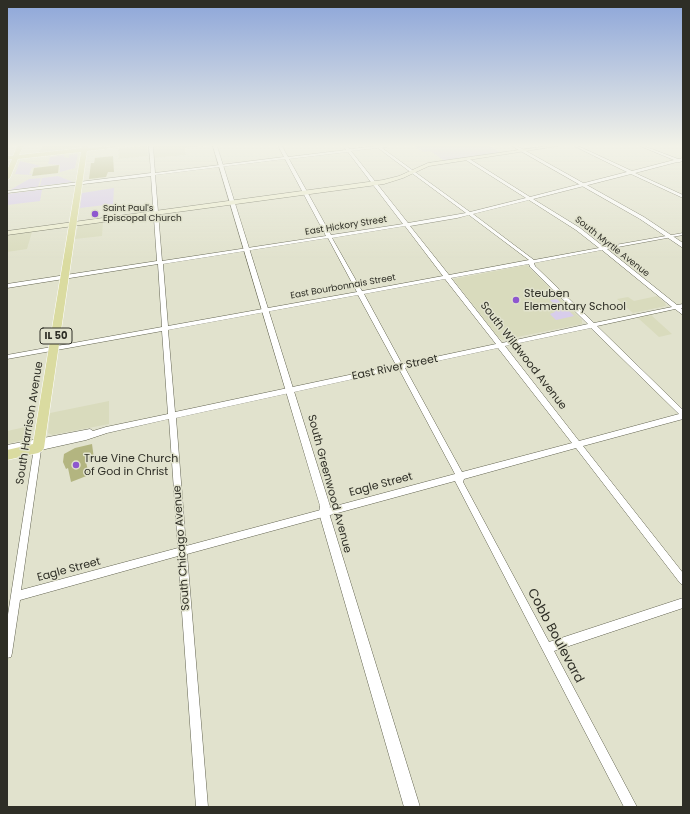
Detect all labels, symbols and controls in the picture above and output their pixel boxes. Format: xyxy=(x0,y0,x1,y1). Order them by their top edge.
place label: Saint Paul's Episcopal Church xyxy=(103,204,182,225)
marker: Saint Paul's Episcopal Church xyxy=(90,209,100,219)
street label: East Hickory Street xyxy=(304,214,388,238)
street label: South Myrtle Avenue xyxy=(573,215,651,279)
street label: East Bourbonnais Street xyxy=(290,272,396,302)
place label: Steuben Elementary School xyxy=(524,287,626,313)
marker: Steuben Elementary School xyxy=(511,295,521,305)
street label: South Wildwood Avenue xyxy=(477,300,569,412)
road number: IL 50 xyxy=(40,328,72,344)
street label: East River Street xyxy=(351,352,439,384)
street label: South Harrison Avenue xyxy=(14,360,46,486)
street label: South Greenwood Avenue xyxy=(304,413,354,555)
place label: True Vine Church of God in Christ xyxy=(84,452,178,478)
marker: True Vine Church of God in Christ xyxy=(71,460,81,470)
street label: Eagle Street xyxy=(348,470,414,500)
street label: South Chicago Avenue xyxy=(171,485,193,611)
street label: Eagle Street xyxy=(36,555,102,585)
street label: Cobb Boulevard xyxy=(523,586,587,686)

